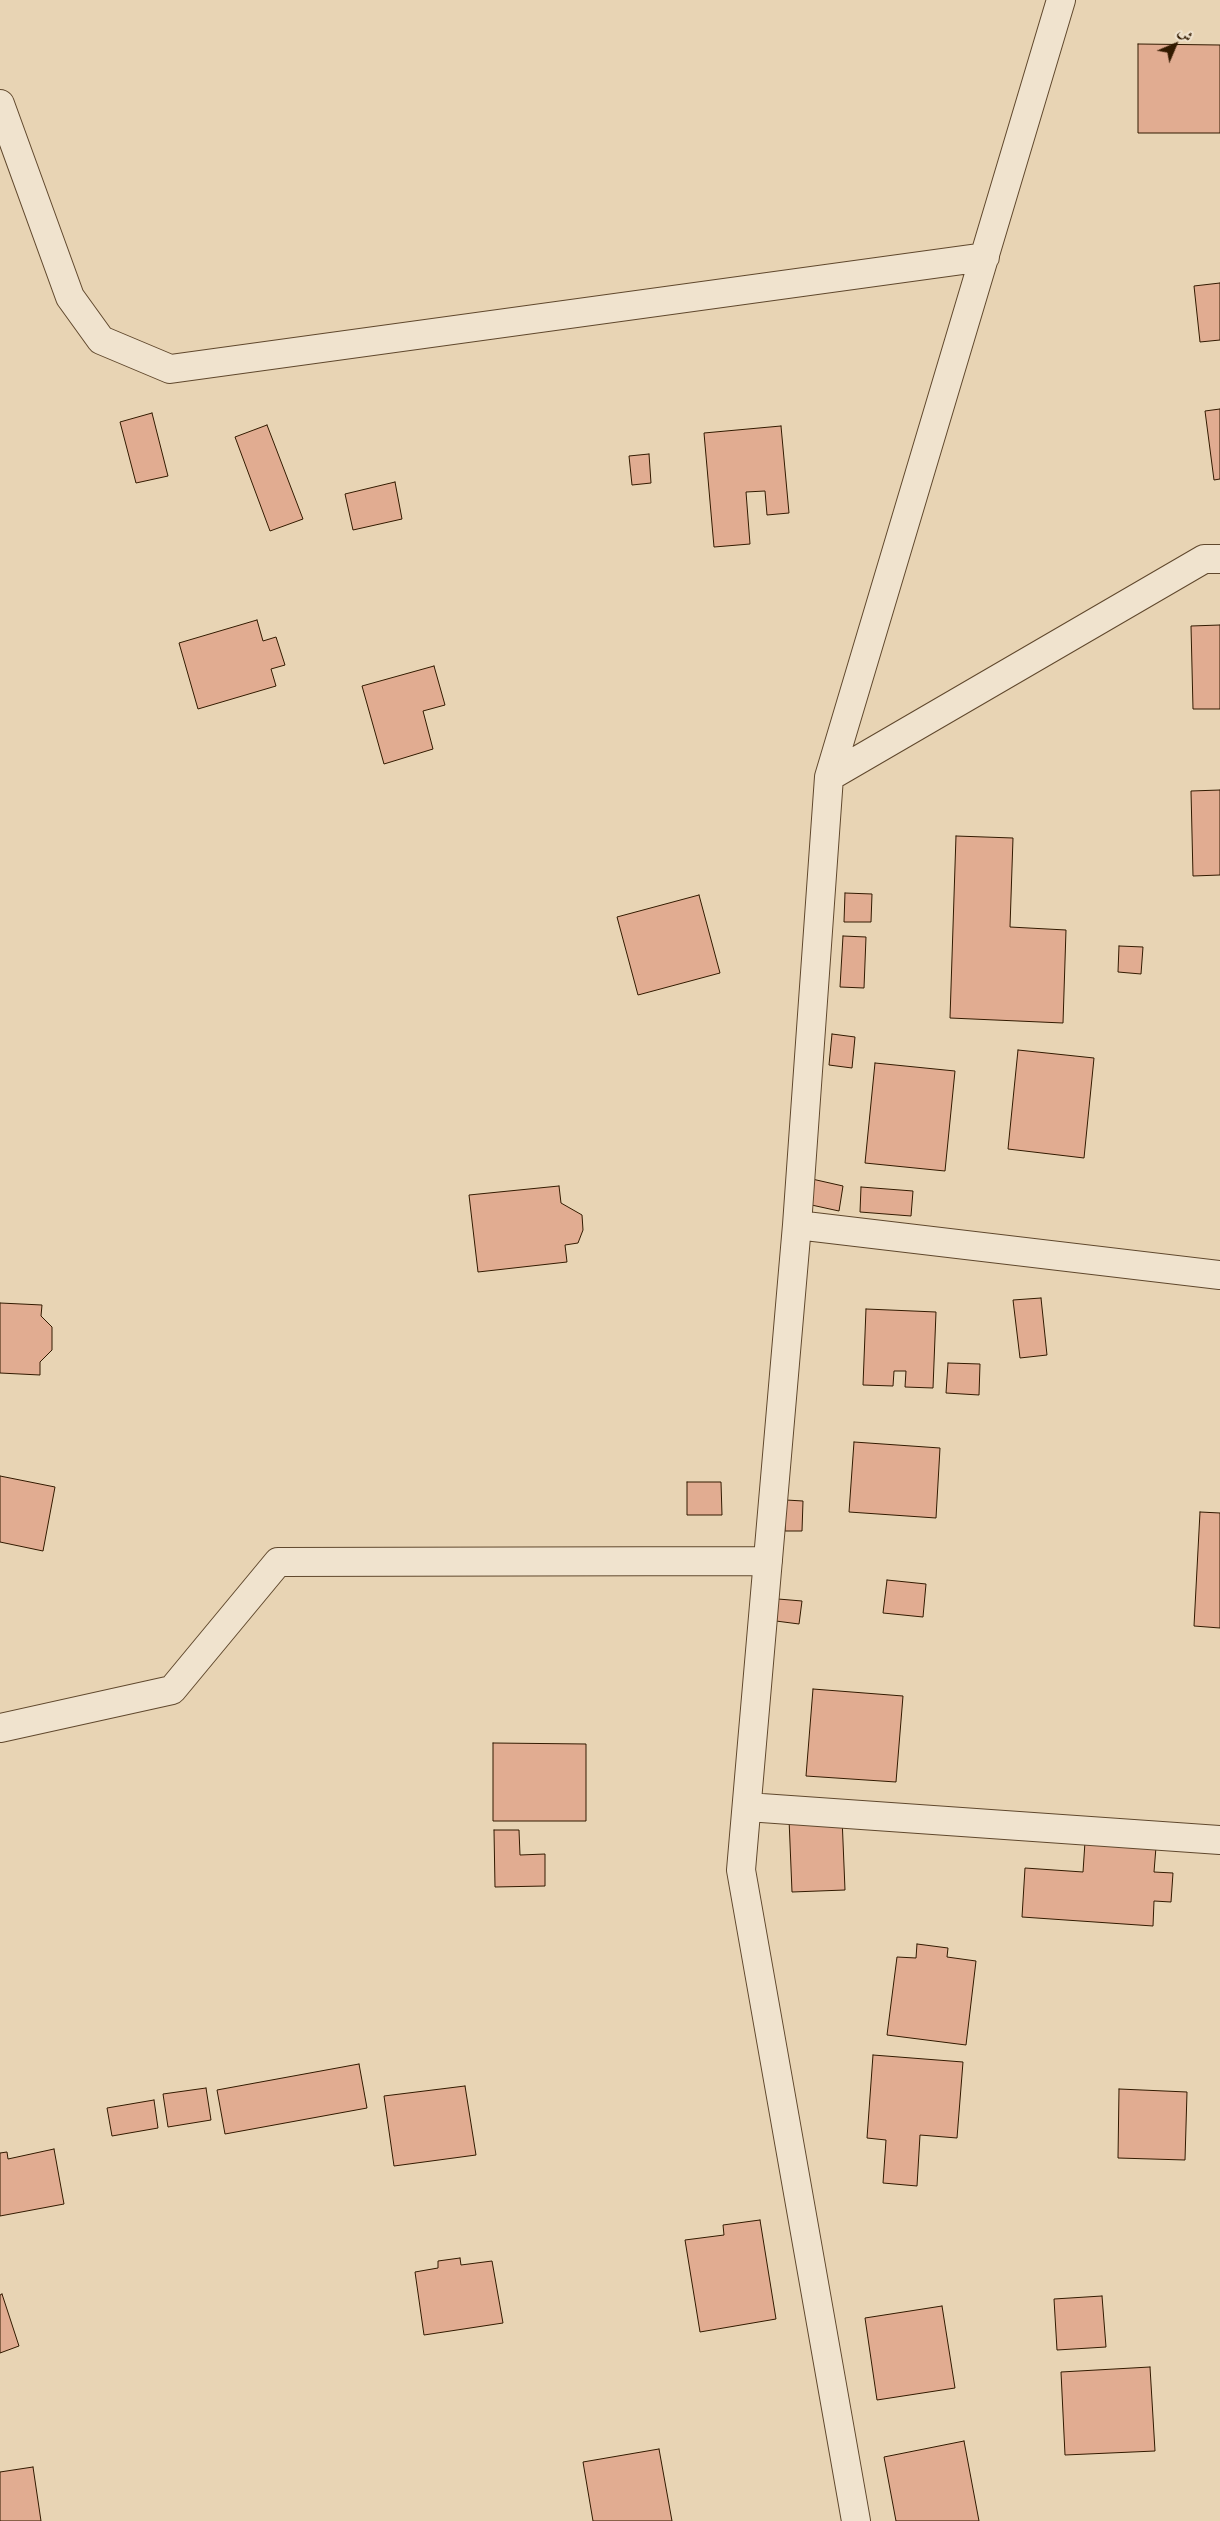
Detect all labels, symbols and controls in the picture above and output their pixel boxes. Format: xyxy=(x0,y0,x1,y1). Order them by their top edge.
north arrow xyxy=(1150,20,1200,70)
text: ش xyxy=(1174,23,1197,46)

